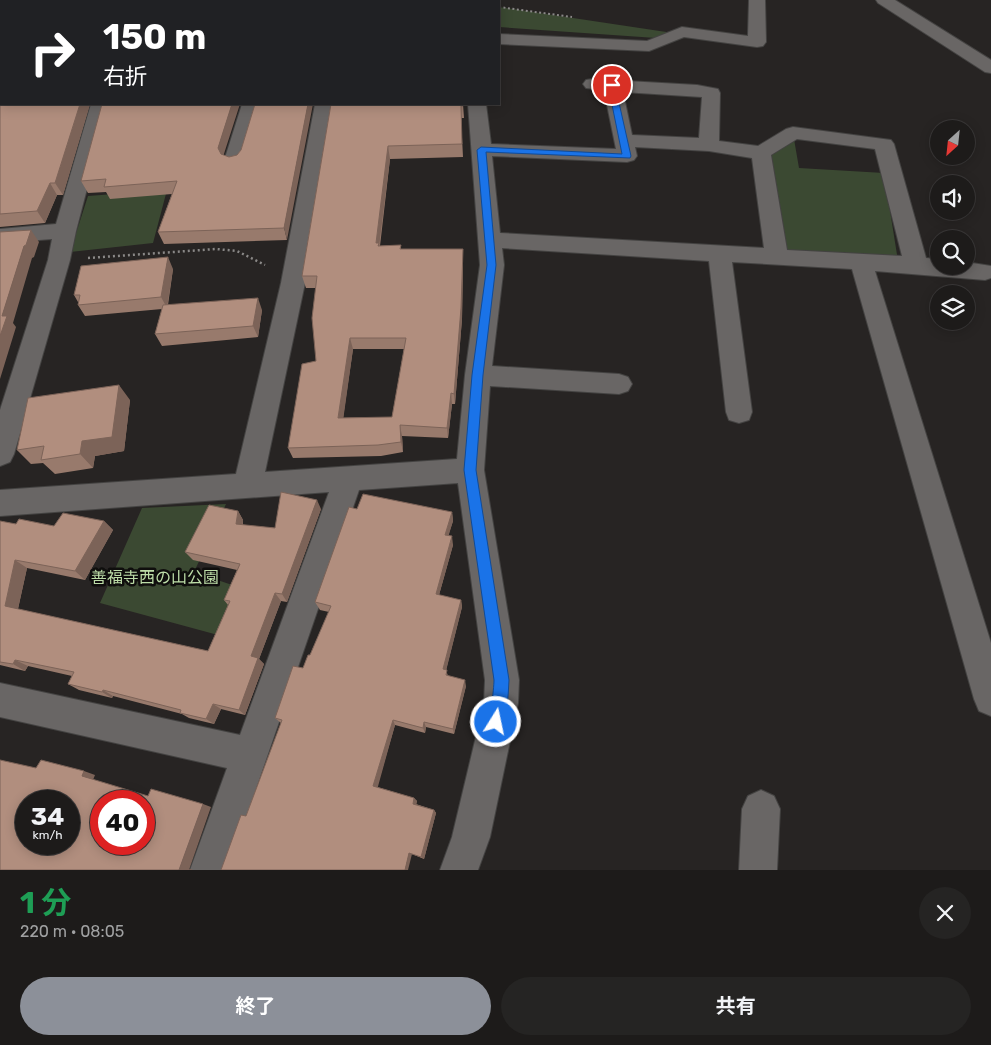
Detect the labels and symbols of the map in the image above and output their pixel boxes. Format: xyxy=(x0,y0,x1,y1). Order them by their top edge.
pin xyxy=(591,64,633,106)
north arrow xyxy=(930,120,975,165)
park label: 善福寺西の山公園 xyxy=(91,568,219,587)
position arrow xyxy=(469,695,521,747)
speed limit sign: 40 xyxy=(90,790,155,855)

